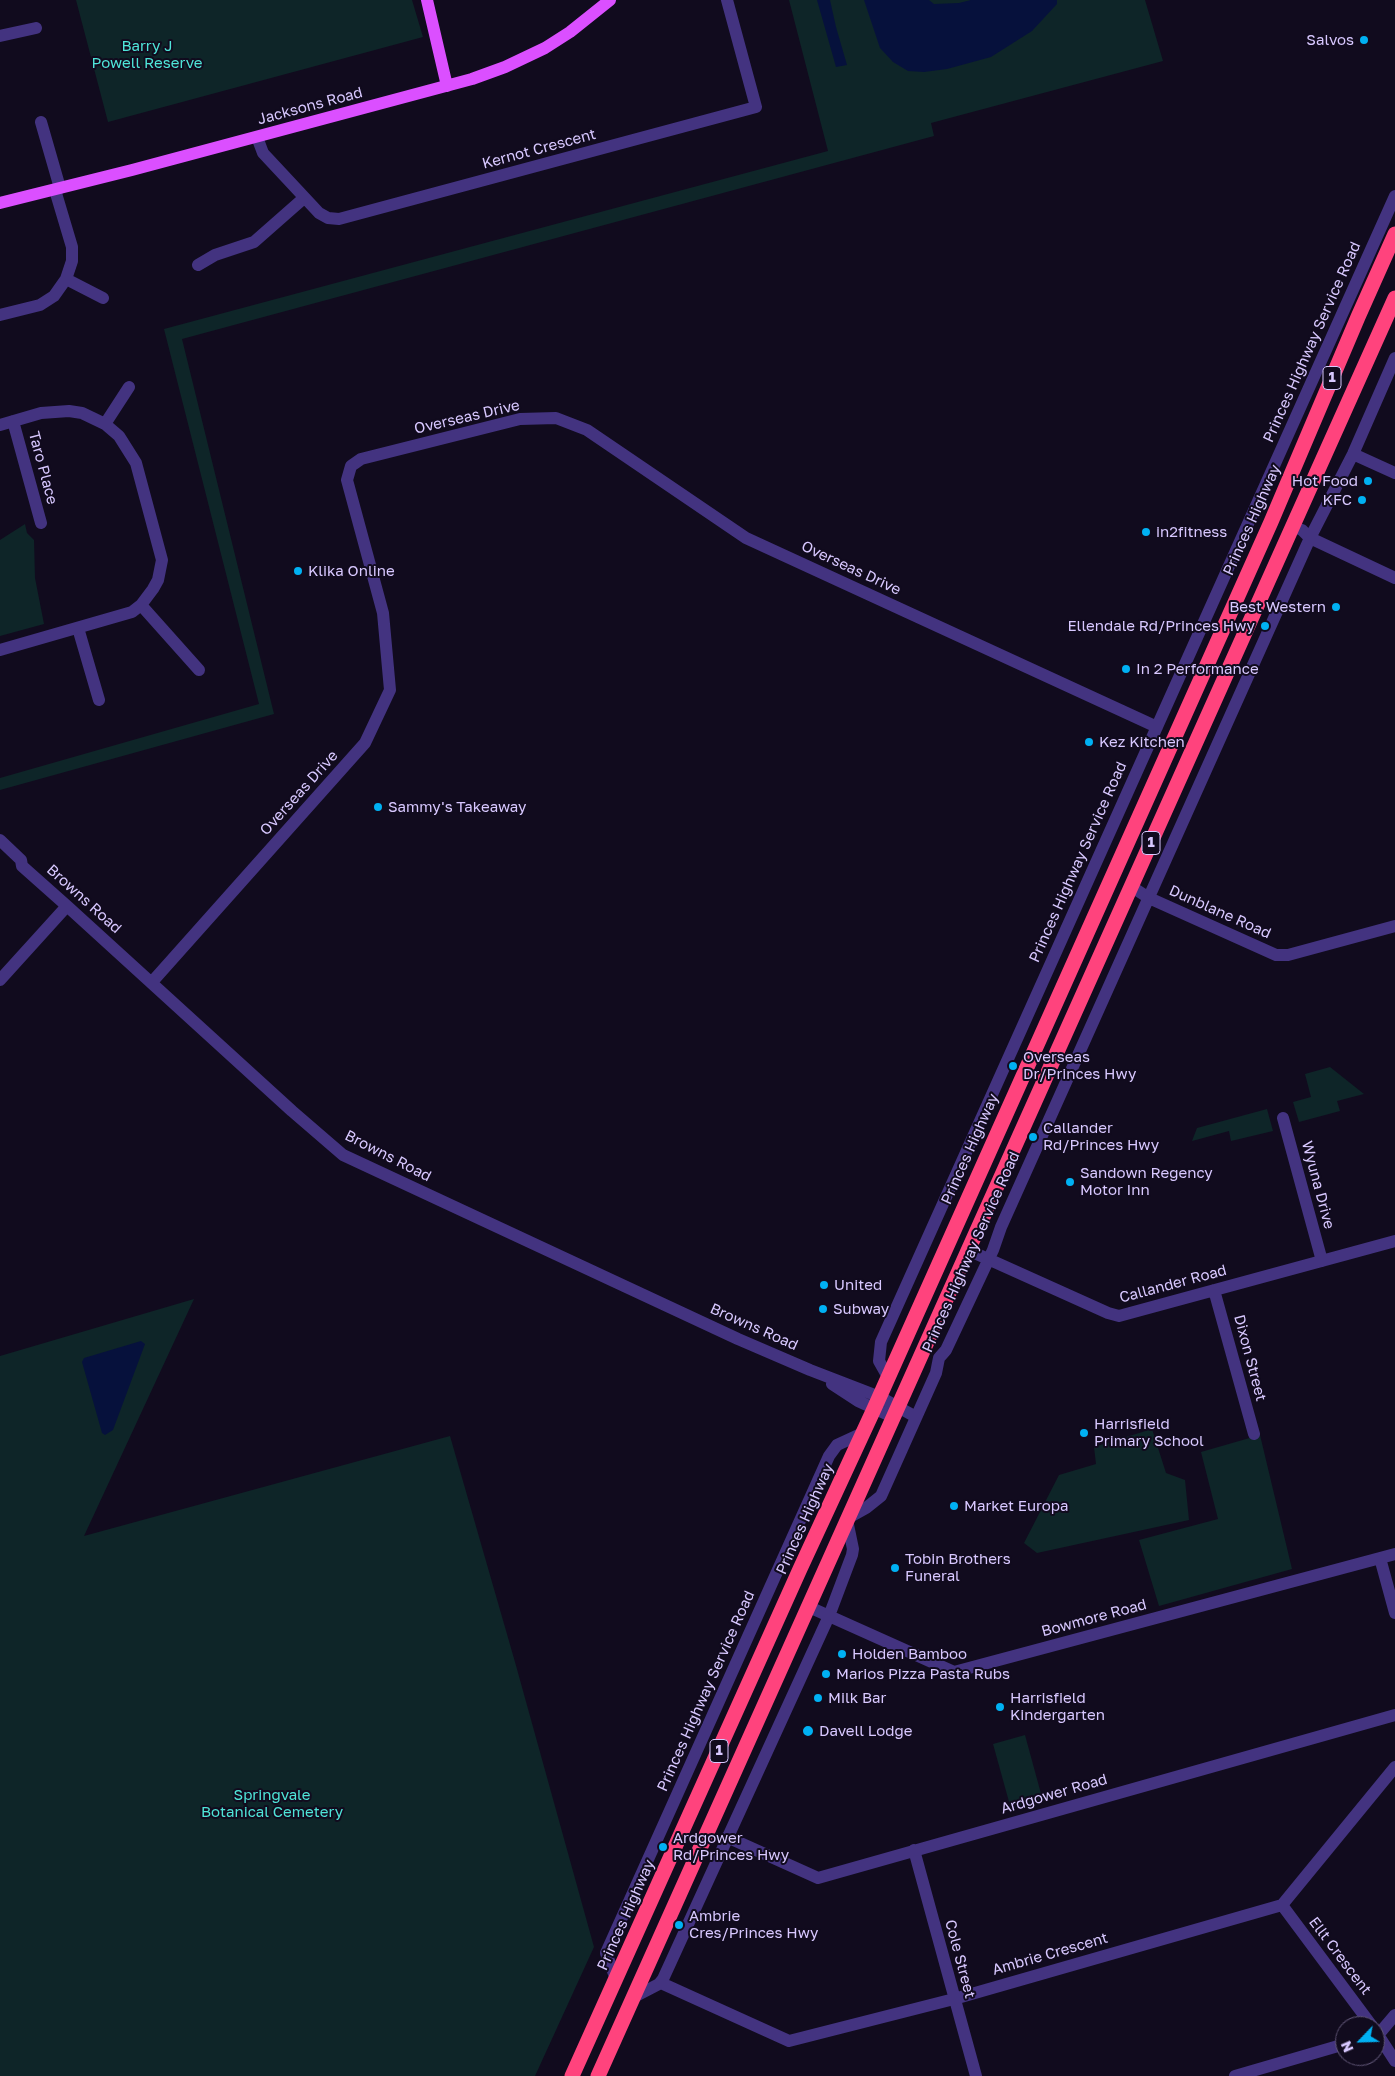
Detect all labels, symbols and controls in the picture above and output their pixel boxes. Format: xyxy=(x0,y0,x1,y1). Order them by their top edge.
place label: Salvos xyxy=(1306,31,1354,49)
marker: Salvos xyxy=(1358,34,1370,46)
park label: Barry J Powell Reserve xyxy=(91,37,203,72)
street label: Jacksons Road xyxy=(255,83,365,129)
street label: Kernot Crescent xyxy=(480,125,598,173)
street label: Princes Highway Service Road xyxy=(1259,239,1365,445)
road number: 1 xyxy=(1323,366,1341,389)
street label: Overseas Drive xyxy=(412,396,522,438)
street label: Taro Place xyxy=(25,430,61,506)
street label: Princes Highway xyxy=(1219,462,1285,578)
place label: Hot Food xyxy=(1292,472,1358,490)
marker: Hot Food xyxy=(1362,475,1374,487)
place label: KFC xyxy=(1323,491,1352,509)
marker: KFC xyxy=(1356,494,1368,506)
place label: in2fitness xyxy=(1156,523,1227,541)
marker: in2fitness xyxy=(1140,526,1152,538)
street label: Overseas Drive xyxy=(798,537,904,599)
place label: Klika Online xyxy=(308,562,395,580)
marker: Klika Online xyxy=(292,565,304,577)
place label: Best Western xyxy=(1229,598,1326,616)
marker: Best Western xyxy=(1330,601,1342,613)
place label: Ellendale Rd/Princes Hwy xyxy=(1067,617,1255,635)
marker: Ellendale Rd/Princes Hwy xyxy=(1259,620,1271,632)
place label: In 2 Performance xyxy=(1136,660,1259,678)
marker: In 2 Performance xyxy=(1120,663,1132,675)
place label: Kez Kitchen xyxy=(1099,733,1185,751)
marker: Kez Kitchen xyxy=(1083,736,1095,748)
street label: Overseas Drive xyxy=(256,747,342,839)
street label: Princes Highway Service Road xyxy=(1025,759,1131,965)
place label: Sammy's Takeaway xyxy=(388,798,526,816)
marker: Sammy's Takeaway xyxy=(372,801,384,813)
road number: 1 xyxy=(1142,831,1160,854)
street label: Browns Road xyxy=(43,861,125,937)
street label: Dunblane Road xyxy=(1166,881,1274,943)
place label: Overseas Dr/Princes Hwy xyxy=(1023,1048,1136,1083)
marker: Overseas Dr/Princes Hwy xyxy=(1007,1060,1019,1072)
street label: Princes Highway xyxy=(937,1091,1003,1207)
place label: Callander Rd/Princes Hwy xyxy=(1043,1119,1159,1154)
street label: Browns Road xyxy=(342,1127,434,1185)
marker: Callander Rd/Princes Hwy xyxy=(1027,1131,1039,1143)
street label: Wyuna Drive xyxy=(1298,1139,1338,1231)
street label: Princes Highway Service Road xyxy=(918,1149,1024,1355)
place label: Sandown Regency Motor Inn xyxy=(1080,1164,1213,1199)
marker: Sandown Regency Motor Inn xyxy=(1064,1176,1076,1188)
street label: Callander Road xyxy=(1117,1261,1229,1307)
place label: United xyxy=(834,1276,882,1294)
marker: United xyxy=(818,1279,830,1291)
street label: Browns Road xyxy=(707,1300,801,1354)
place label: Subway xyxy=(833,1300,889,1318)
marker: Subway xyxy=(817,1303,829,1315)
street label: Dixon Street xyxy=(1230,1313,1270,1403)
place label: Harrisfield Primary School xyxy=(1094,1415,1204,1450)
marker: Harrisfield Primary School xyxy=(1078,1427,1090,1439)
street label: Princes Highway xyxy=(772,1461,838,1577)
place label: Market Europa xyxy=(964,1497,1068,1515)
marker: Market Europa xyxy=(948,1500,960,1512)
place label: Tobin Brothers Funeral xyxy=(905,1550,1011,1585)
marker: Tobin Brothers Funeral xyxy=(889,1562,901,1574)
street label: Princes Highway Service Road xyxy=(653,1588,759,1794)
street label: Bowmore Road xyxy=(1039,1595,1149,1641)
place label: Holden Bamboo xyxy=(852,1645,967,1663)
marker: Holden Bamboo xyxy=(836,1648,848,1660)
place label: Marios Pizza Pasta Rubs xyxy=(836,1665,1010,1683)
marker: Marios Pizza Pasta Rubs xyxy=(820,1668,832,1680)
place label: Milk Bar xyxy=(828,1689,886,1707)
place label: Harrisfield Kindergarten xyxy=(1010,1689,1105,1724)
marker: Milk Bar xyxy=(812,1692,824,1704)
marker: Harrisfield Kindergarten xyxy=(994,1701,1006,1713)
place label: Davell Lodge xyxy=(819,1722,912,1740)
marker: Davell Lodge xyxy=(801,1724,815,1738)
road number: 1 xyxy=(710,1740,728,1762)
street label: Ardgower Road xyxy=(999,1770,1109,1818)
park label: Springvale Botanical Cemetery xyxy=(201,1786,343,1821)
place label: Ardgower Rd/Princes Hwy xyxy=(673,1829,789,1864)
marker: Ardgower Rd/Princes Hwy xyxy=(657,1841,669,1853)
street label: Princes Highway xyxy=(593,1857,659,1973)
place label: Ambrie Cres/Princes Hwy xyxy=(689,1907,818,1942)
street label: Ellt Crescent xyxy=(1305,1914,1375,1998)
street label: Cole Street xyxy=(941,1918,979,2000)
marker: Ambrie Cres/Princes Hwy xyxy=(673,1919,685,1931)
street label: Ambrie Crescent xyxy=(990,1929,1110,1979)
north arrow xyxy=(1335,2016,1385,2066)
text: N xyxy=(1337,2039,1357,2055)

